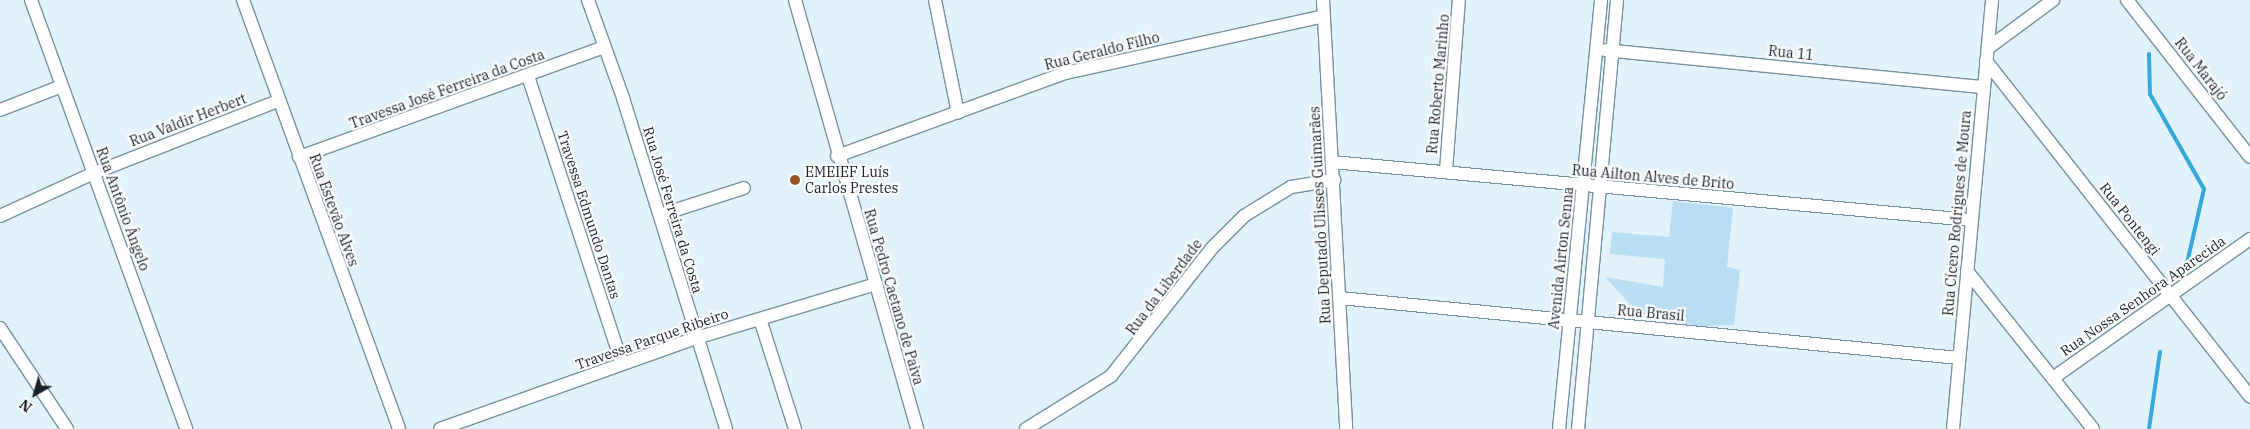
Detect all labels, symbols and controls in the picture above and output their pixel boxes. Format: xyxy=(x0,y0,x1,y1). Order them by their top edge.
street label: Rua Roberto Marinho xyxy=(1424,13,1452,155)
street label: Rua Geraldo Filho xyxy=(1043,29,1161,73)
street label: Rua Marajó xyxy=(2171,34,2231,104)
street label: Rua 11 xyxy=(1767,42,1815,64)
street label: Travessa José Ferreira da Costa xyxy=(347,46,547,132)
street label: Rua Valdir Herbert xyxy=(127,90,249,150)
street label: Rua Deputado Ulisses Guimarães xyxy=(1306,106,1334,324)
street label: Rua Cícero Rodrigues de Moura xyxy=(1940,109,1974,317)
street label: Rua José Ferreira da Costa xyxy=(640,125,706,295)
street label: Travessa Edmundo Dantas xyxy=(554,129,624,301)
street label: Rua Antônio Ângelo xyxy=(93,145,153,273)
street label: Rua Estevão Alves xyxy=(306,151,362,269)
street label: Rua Ailton Alves de Brito xyxy=(1571,162,1735,192)
place label: EMEIEF Luís Carlos Prestes xyxy=(805,164,898,196)
marker: EMEIEF Luís Carlos Prestes xyxy=(789,174,801,186)
street label: Rua Pontengi xyxy=(2096,179,2164,259)
street label: Avenida Airton Senna xyxy=(1545,186,1577,330)
street label: Rua Pedro Caetano de Paiva xyxy=(861,207,927,387)
street label: Rua Nossa Senhora Aparecida xyxy=(2057,232,2229,360)
street label: Rua da Liberdade xyxy=(1123,236,1205,338)
street label: Rua Brasil xyxy=(1617,302,1685,324)
street label: Travessa Parque Ribeiro xyxy=(573,305,731,373)
north arrow xyxy=(10,369,60,419)
text: N xyxy=(16,395,36,416)

